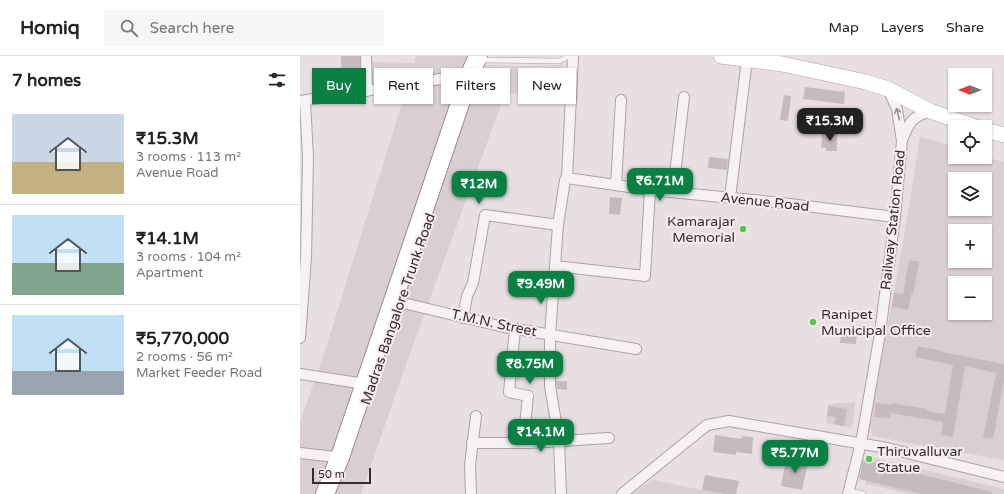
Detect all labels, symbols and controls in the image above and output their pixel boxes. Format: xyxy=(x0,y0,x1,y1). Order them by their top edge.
search box xyxy=(104,10,384,46)
text: Homiq xyxy=(20,17,80,39)
icon: search xyxy=(118,17,140,39)
text: Search here xyxy=(150,19,234,37)
text: Map xyxy=(829,19,859,36)
text: Layers xyxy=(881,19,924,36)
text: Share xyxy=(946,19,984,36)
chip: Buy xyxy=(312,68,366,104)
chip: Rent xyxy=(374,68,433,104)
chip: Filters xyxy=(441,68,510,104)
chip: New xyxy=(518,68,576,104)
north arrow xyxy=(948,68,992,112)
map controls xyxy=(948,68,992,320)
icon: filters xyxy=(266,69,288,91)
text: 7 homes xyxy=(12,70,81,91)
pin: ₹15.3M xyxy=(797,108,863,142)
one-way arrow xyxy=(894,108,901,121)
text: ₹15.3M xyxy=(806,113,854,129)
button: locate xyxy=(948,120,992,164)
text: ₹15.3M xyxy=(136,128,199,149)
icon: home xyxy=(44,130,92,178)
text: 3 rooms · 113 m² xyxy=(136,149,241,165)
street label: Railway Station Road xyxy=(877,149,909,291)
text: Avenue Road xyxy=(136,165,219,181)
pin: ₹6.71M xyxy=(627,168,693,202)
pin: ₹12M xyxy=(455,171,503,205)
button: layers xyxy=(948,172,992,216)
text: ₹6.71M xyxy=(636,173,684,189)
text: ₹12M xyxy=(461,176,497,192)
street label: Avenue Road xyxy=(720,189,810,215)
street label: Madras Bangalore Trunk Road xyxy=(357,211,439,407)
place label: Kamarajar Memorial xyxy=(667,213,736,246)
marker: Kamarajar Memorial xyxy=(738,224,748,234)
button: + xyxy=(948,224,992,268)
text: ₹14.1M xyxy=(136,228,199,249)
icon: home xyxy=(44,231,92,279)
text: 3 rooms · 104 m² xyxy=(136,249,241,265)
text: Apartment xyxy=(136,265,203,281)
pin: ₹9.49M xyxy=(508,271,574,305)
text: ₹9.49M xyxy=(517,276,565,292)
button: − xyxy=(948,276,992,320)
street label: T.M.N. Street xyxy=(450,306,539,341)
place label: Ranipet Municipal Office xyxy=(821,306,931,339)
marker: Ranipet Municipal Office xyxy=(808,317,818,327)
text: ₹5,770,000 xyxy=(136,328,229,349)
icon: home xyxy=(44,331,92,379)
text: 2 rooms · 56 m² xyxy=(136,349,233,365)
pin: ₹8.75M xyxy=(497,351,563,385)
text: ₹8.75M xyxy=(506,356,554,372)
text: Market Feeder Road xyxy=(136,365,262,381)
pin: ₹14.1M xyxy=(508,419,574,453)
text: ₹14.1M xyxy=(517,424,565,440)
pin: ₹5.77M xyxy=(762,440,828,474)
place label: Thiruvalluvar Statue xyxy=(877,443,963,476)
text: ₹5.77M xyxy=(771,445,819,461)
marker: Thiruvalluvar Statue xyxy=(864,454,874,464)
scale bar xyxy=(312,466,371,485)
text: 50 m xyxy=(318,468,345,481)

